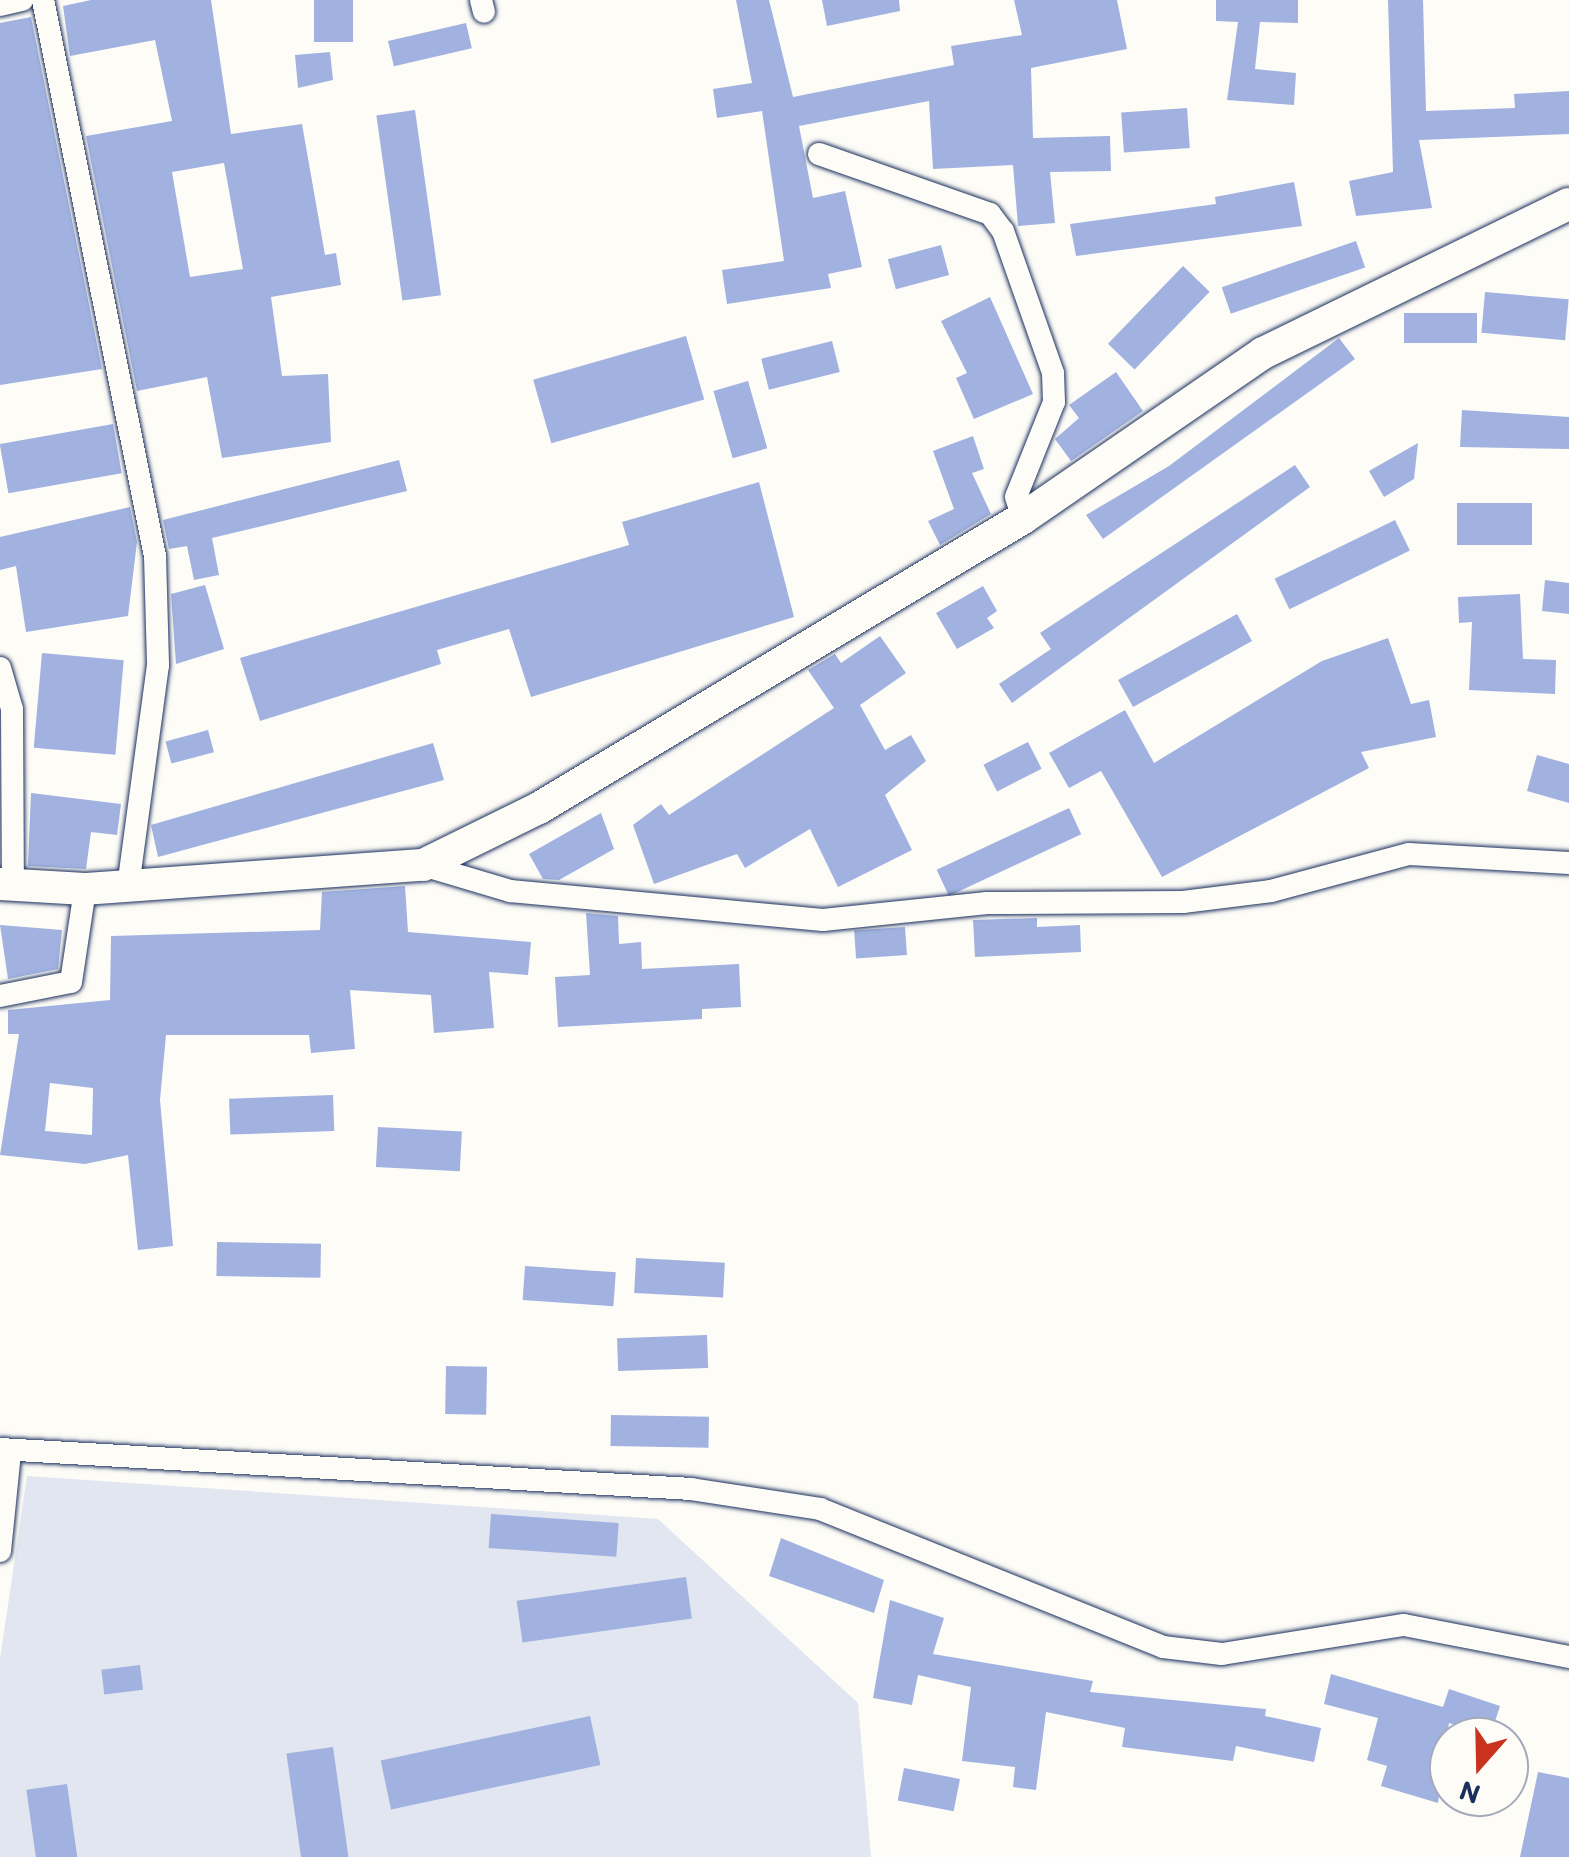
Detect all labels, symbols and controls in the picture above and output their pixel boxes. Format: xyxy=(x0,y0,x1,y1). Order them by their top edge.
north arrow xyxy=(1429,1717,1529,1817)
text: N xyxy=(1455,1774,1484,1813)

